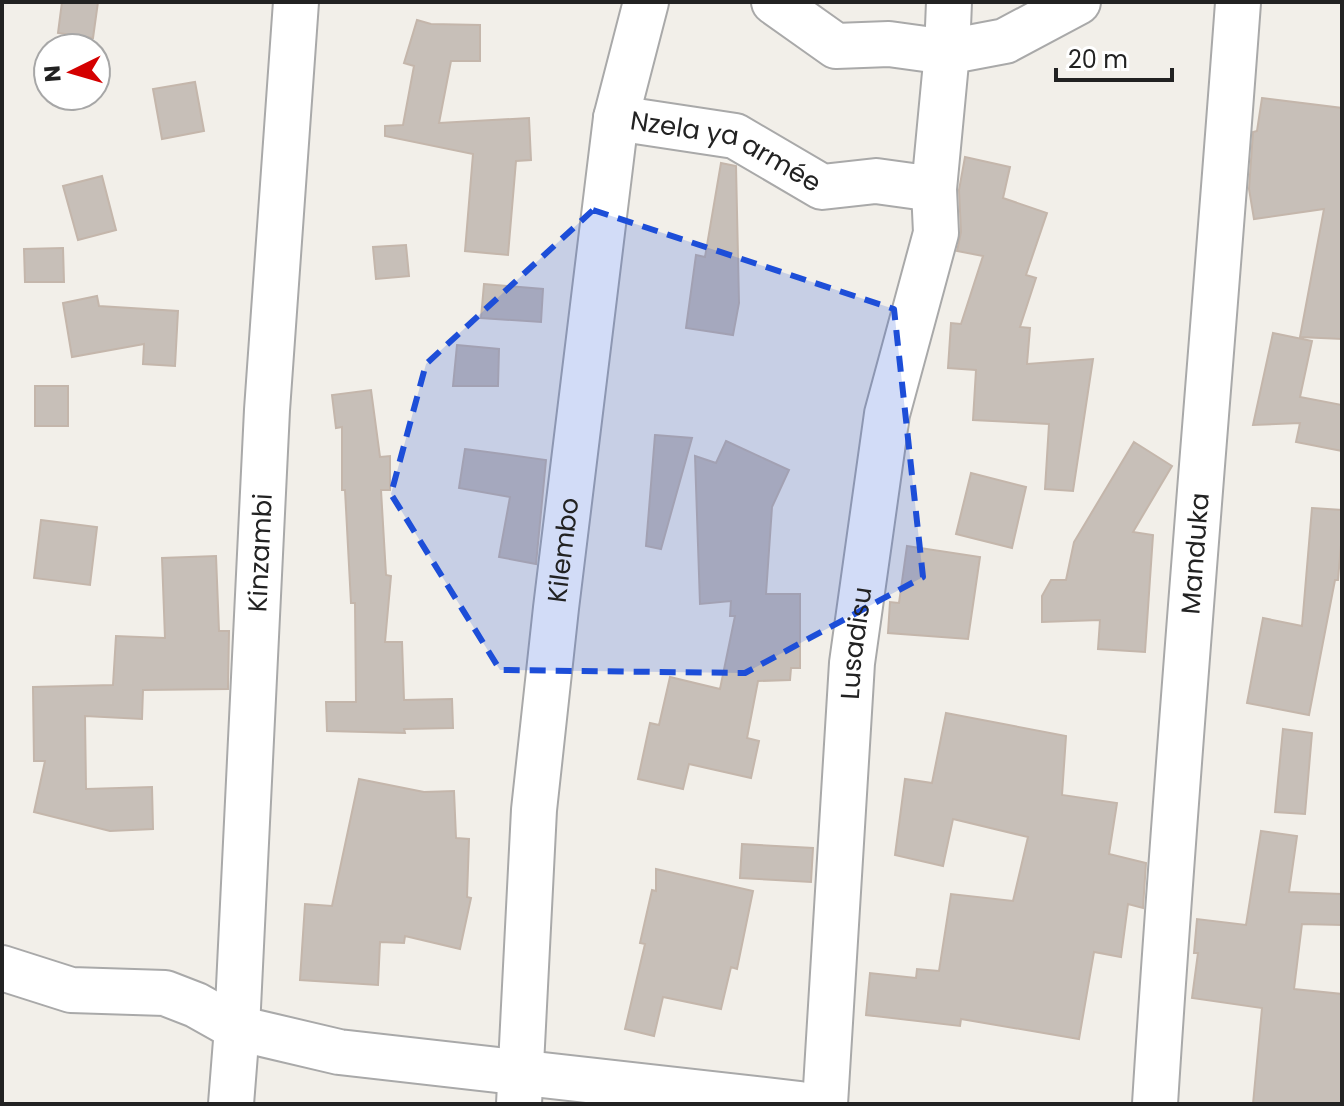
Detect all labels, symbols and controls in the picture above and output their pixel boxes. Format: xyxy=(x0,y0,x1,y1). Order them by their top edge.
north arrow xyxy=(32,32,112,112)
scale bar xyxy=(1056,32,1172,82)
text: 20 m xyxy=(1068,43,1128,76)
text: N xyxy=(36,64,69,83)
street label: Nzela ya armée xyxy=(628,102,828,201)
street label: Manduka xyxy=(1172,491,1218,616)
street label: Kinzambi xyxy=(239,493,281,613)
street label: Kilembo xyxy=(539,495,587,605)
street label: Lusadisu xyxy=(832,584,881,700)

